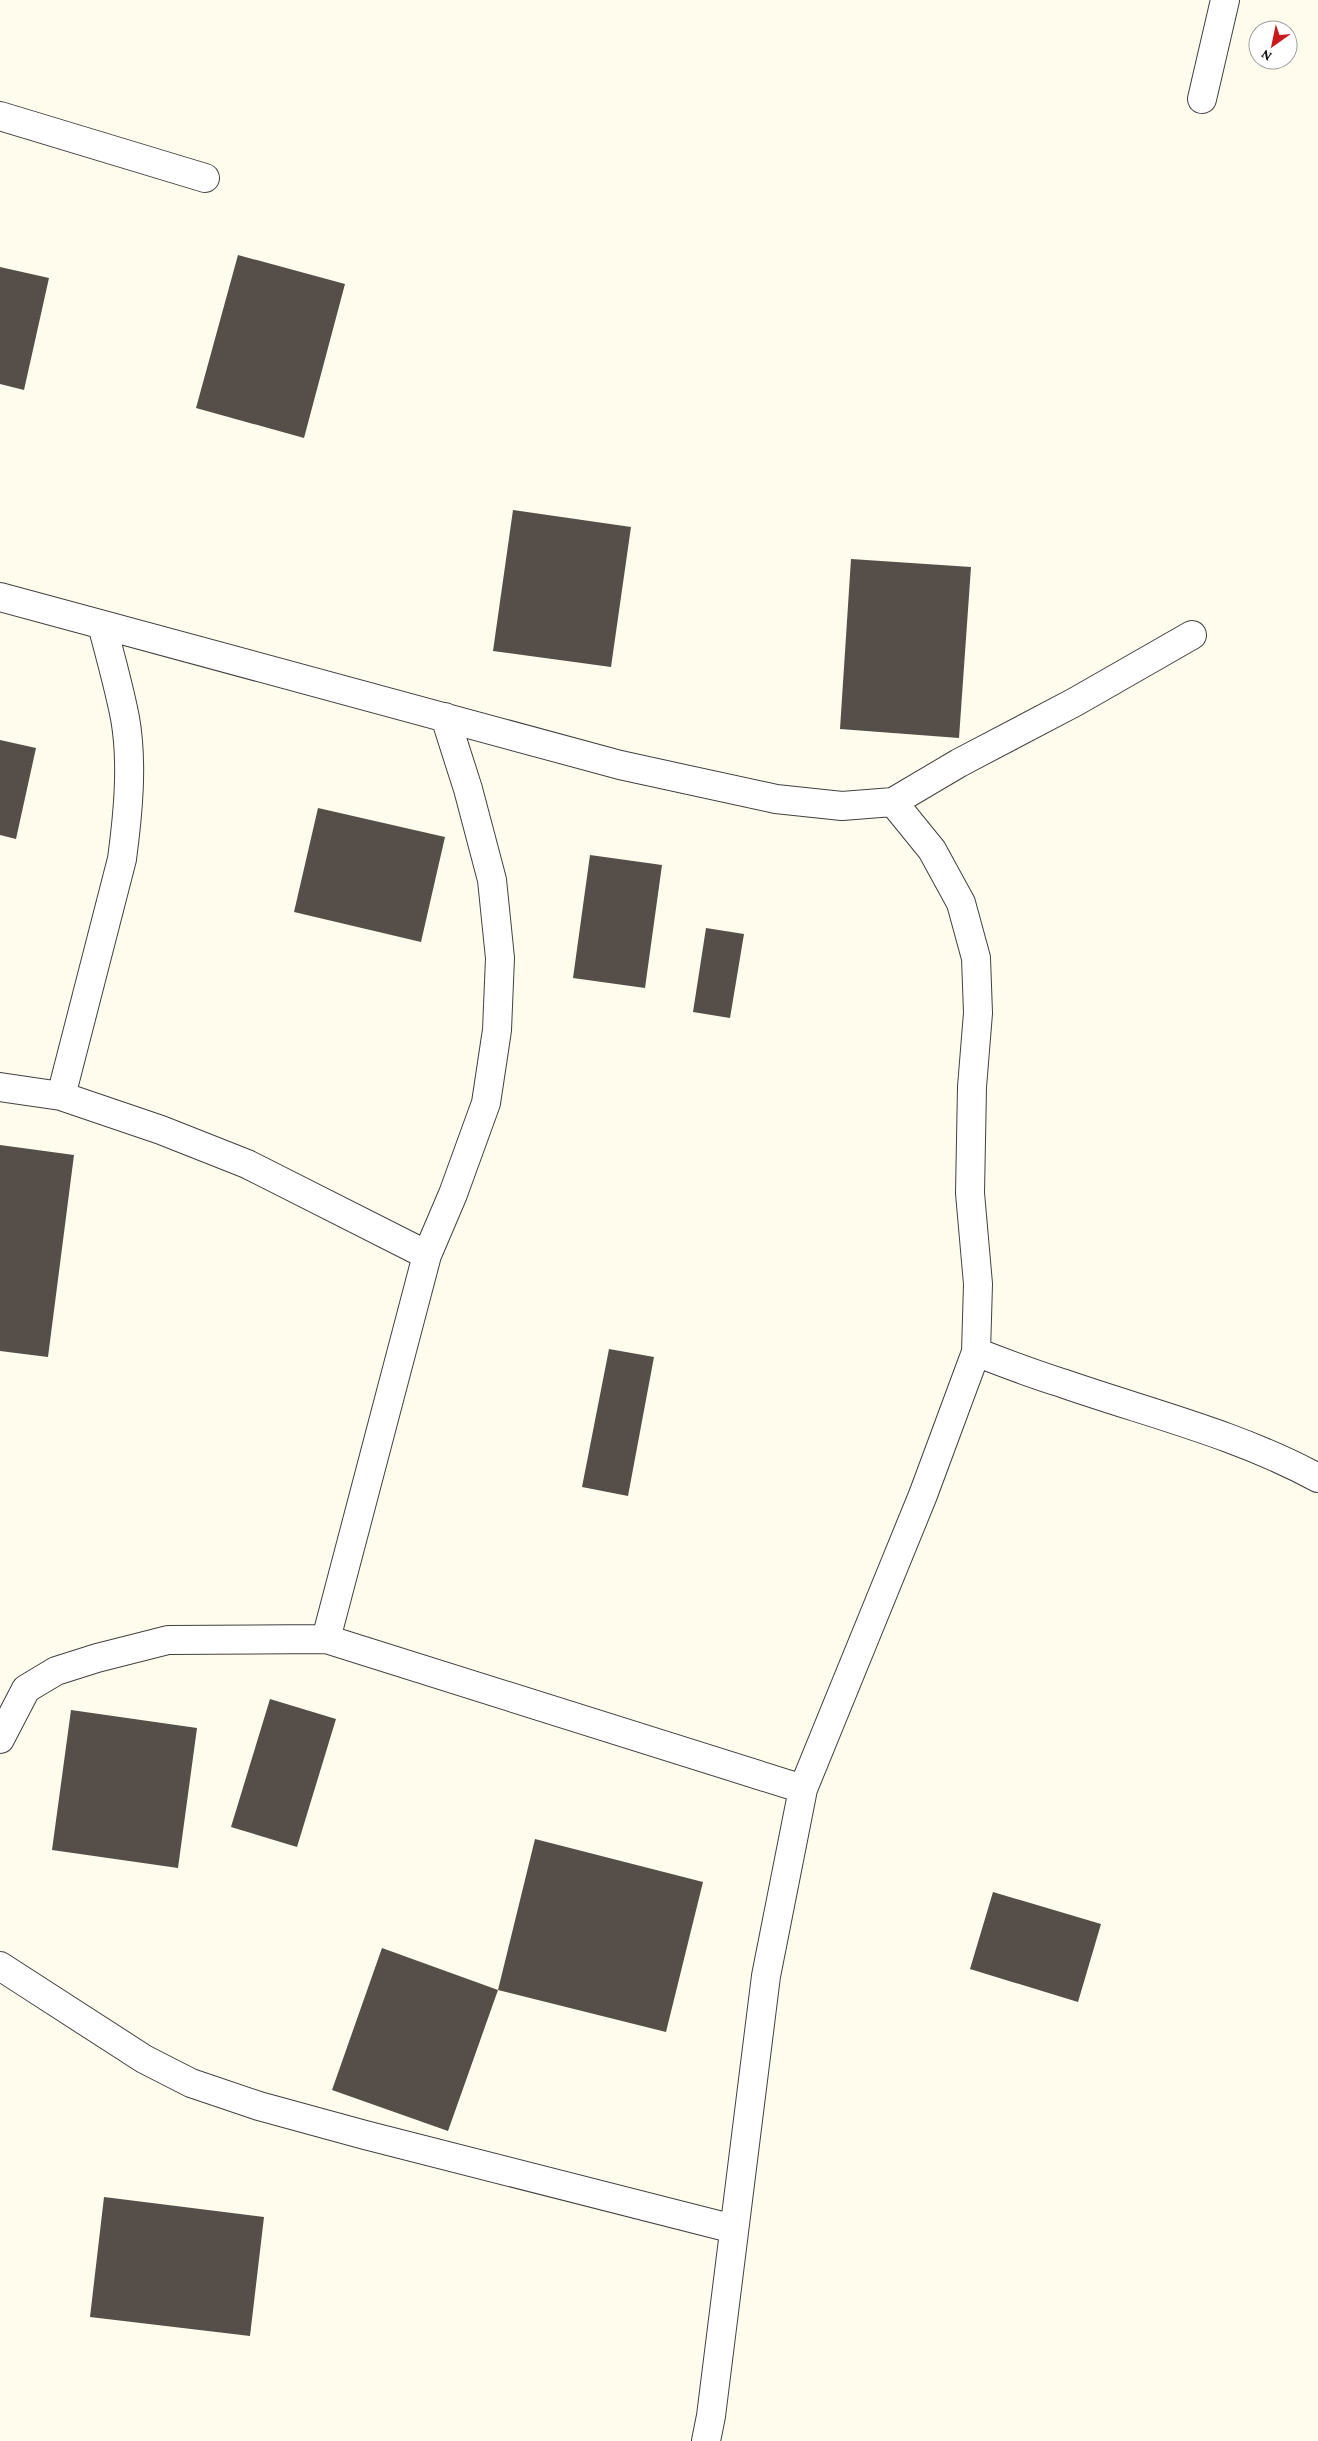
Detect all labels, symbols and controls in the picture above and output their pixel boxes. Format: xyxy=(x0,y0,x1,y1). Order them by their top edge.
north arrow xyxy=(1248,20,1298,70)
text: N xyxy=(1257,46,1274,65)

